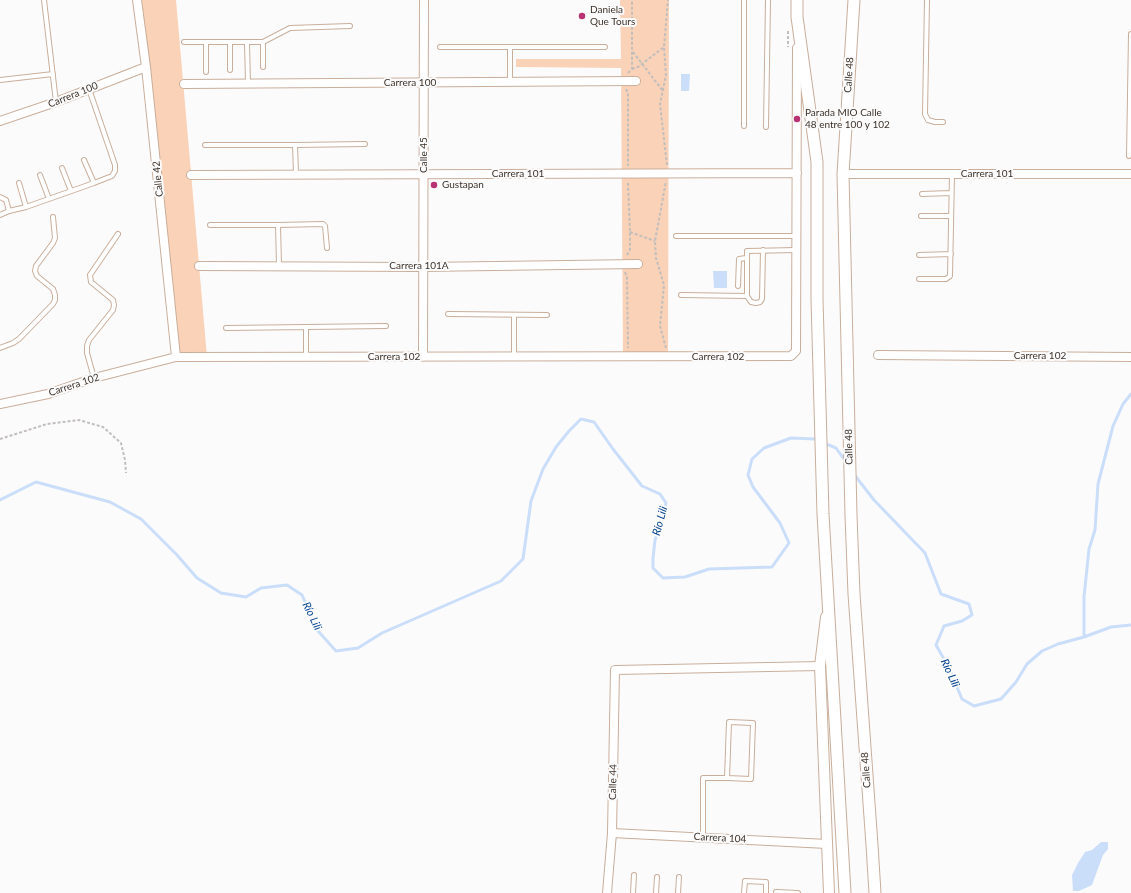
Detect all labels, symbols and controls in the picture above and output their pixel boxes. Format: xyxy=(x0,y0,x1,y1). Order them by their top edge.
place label: Daniela Que Tours xyxy=(590,4,635,28)
marker: Daniela Que Tours xyxy=(577,11,587,21)
street label: Calle 48 xyxy=(842,57,856,93)
street label: Carrera 100 xyxy=(384,77,436,89)
street label: Carrera 100 xyxy=(46,80,100,110)
place label: Parada MIO Calle 48 entre 100 y 102 xyxy=(805,107,890,130)
marker: Parada MIO Calle 48 entre 100 y 102 xyxy=(792,114,802,124)
street label: Calle 45 xyxy=(418,137,430,173)
street label: Calle 42 xyxy=(150,161,166,197)
street label: Carrera 101 xyxy=(492,168,544,180)
street label: Carrera 101 xyxy=(961,168,1013,180)
place label: Gustapan xyxy=(442,179,484,191)
marker: Gustapan xyxy=(429,180,439,190)
street label: Carrera 101A xyxy=(389,260,449,272)
street label: Carrera 102 xyxy=(1014,350,1066,362)
street label: Carrera 102 xyxy=(368,351,420,363)
street label: Carrera 102 xyxy=(692,351,744,363)
street label: Carrera 102 xyxy=(47,371,101,399)
street label: Calle 48 xyxy=(843,429,855,465)
water label: Río Lili xyxy=(650,505,670,537)
water label: Río Lili xyxy=(300,600,324,632)
water label: Río Lili xyxy=(938,657,962,689)
street label: Calle 48 xyxy=(859,752,873,788)
street label: Calle 44 xyxy=(607,764,619,800)
street label: Carrera 104 xyxy=(693,831,747,845)

